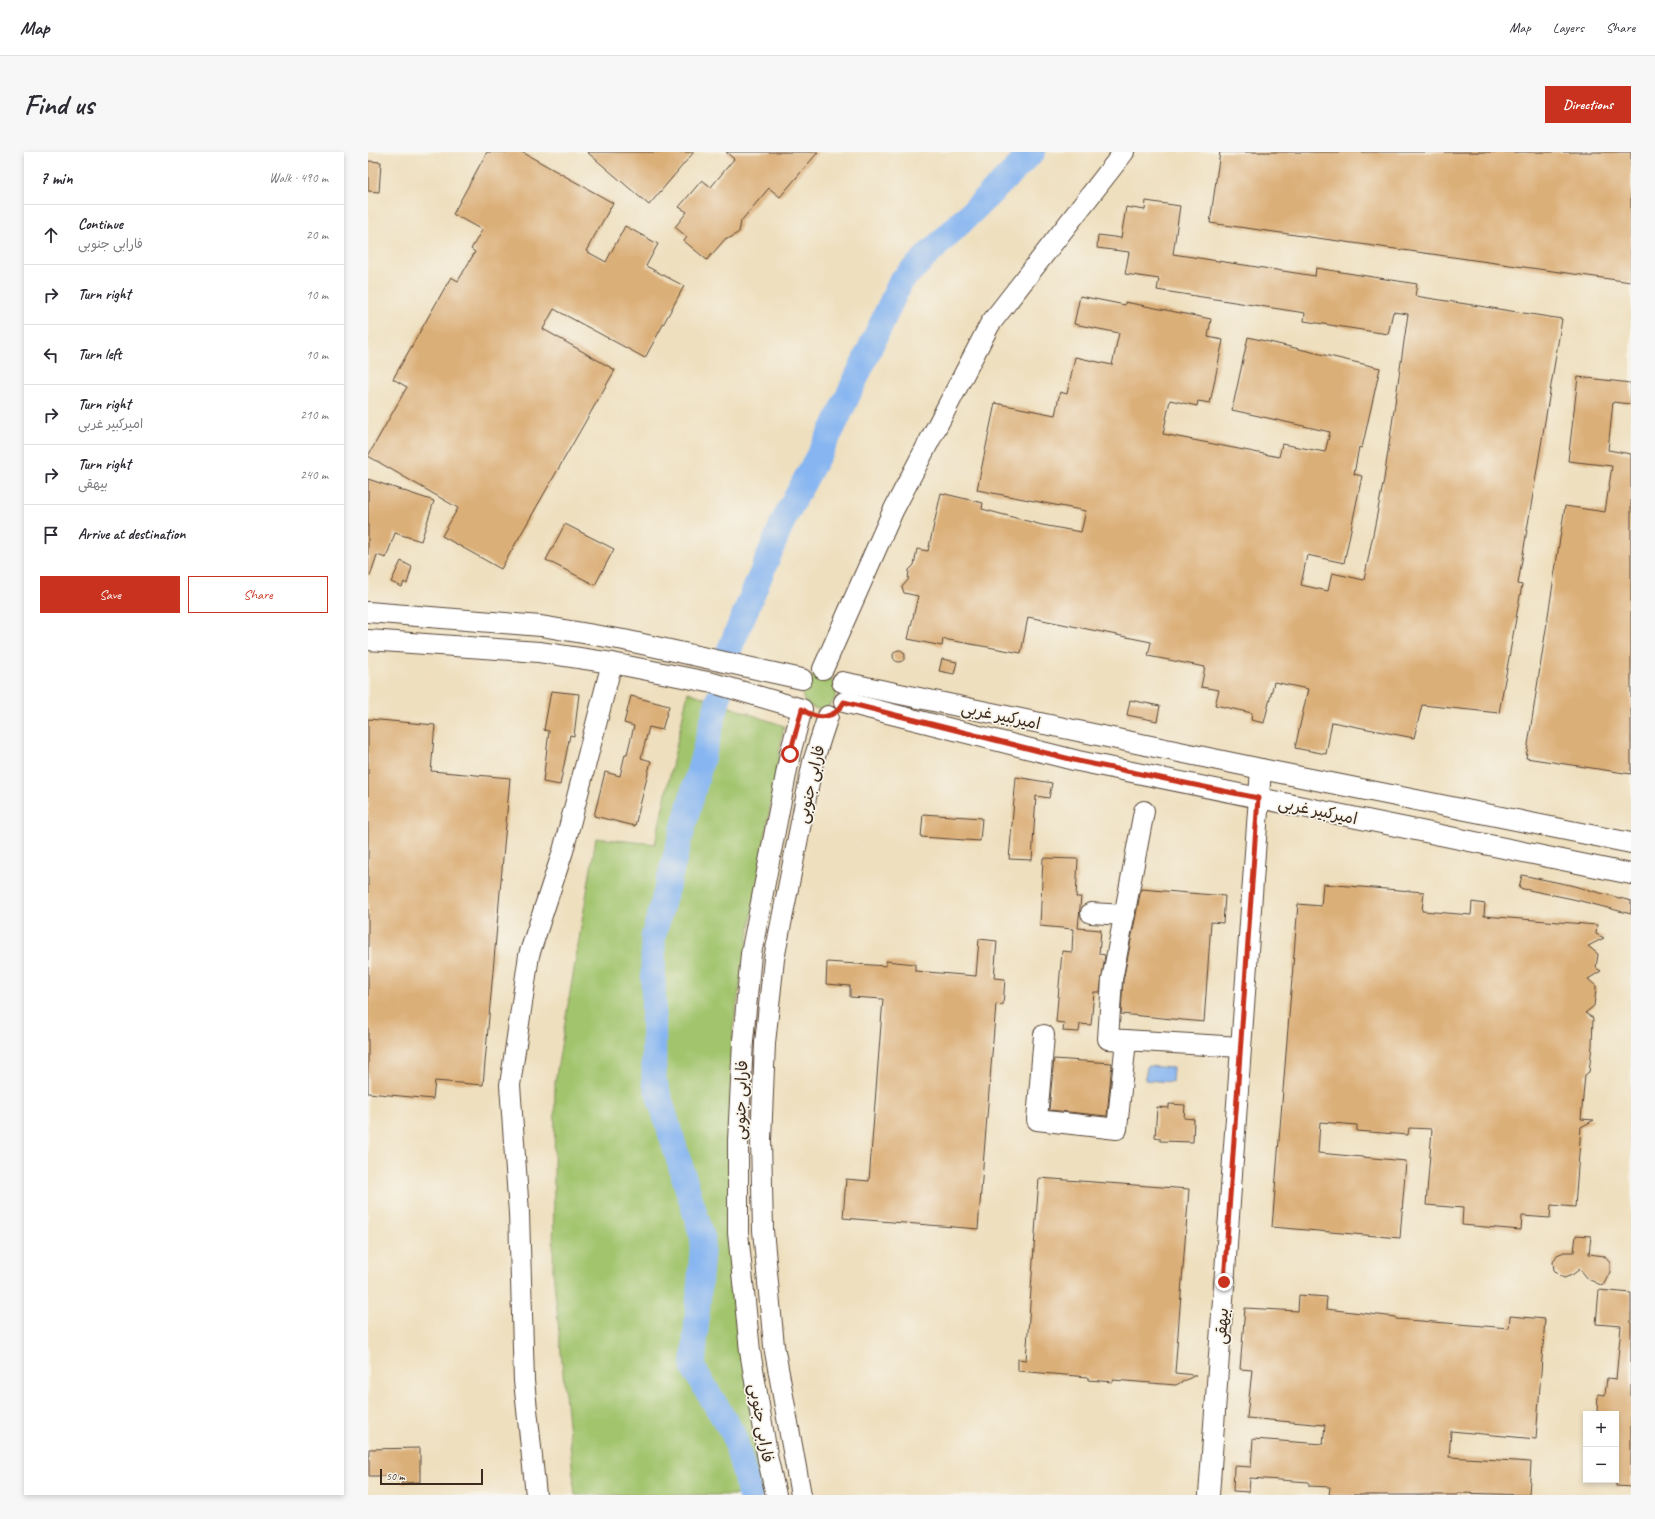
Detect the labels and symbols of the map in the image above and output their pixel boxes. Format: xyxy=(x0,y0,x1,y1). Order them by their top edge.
street label: امیرکبیر غربی xyxy=(959,698,1042,734)
street label: فارابی جنوبی xyxy=(792,743,830,825)
route start xyxy=(781,745,799,763)
street label: امیرکبیر غربی xyxy=(1276,793,1359,829)
street label: فارابی جنوبی xyxy=(730,1060,752,1140)
route end xyxy=(1215,1273,1233,1291)
street label: بیهقی xyxy=(1211,1307,1233,1345)
street label: فارابی جنوبی xyxy=(744,1382,778,1464)
scale bar xyxy=(380,1467,483,1486)

